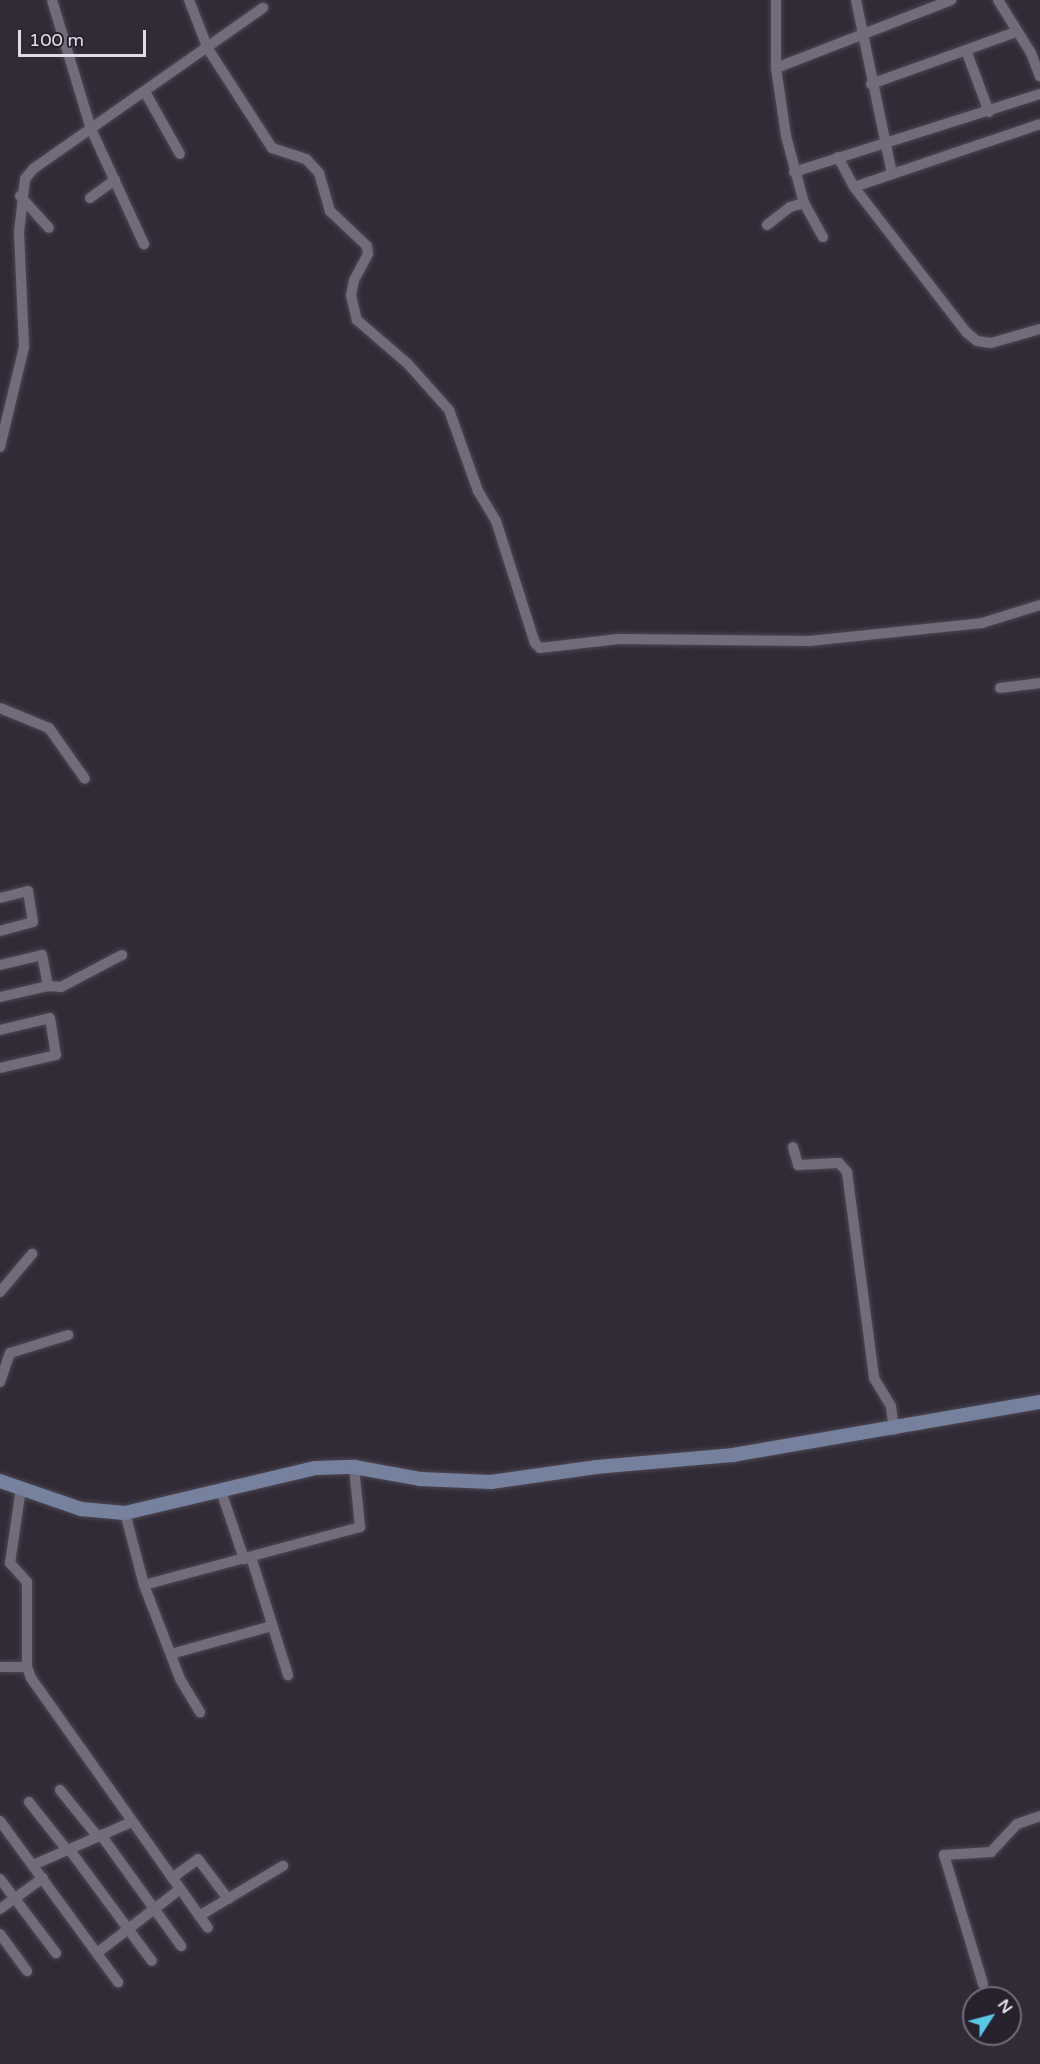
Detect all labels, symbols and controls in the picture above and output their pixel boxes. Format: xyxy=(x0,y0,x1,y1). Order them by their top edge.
scale bar xyxy=(21,18,148,56)
text: 100 m xyxy=(29,29,84,51)
north arrow xyxy=(962,1986,1022,2046)
text: N xyxy=(993,1996,1017,2018)

